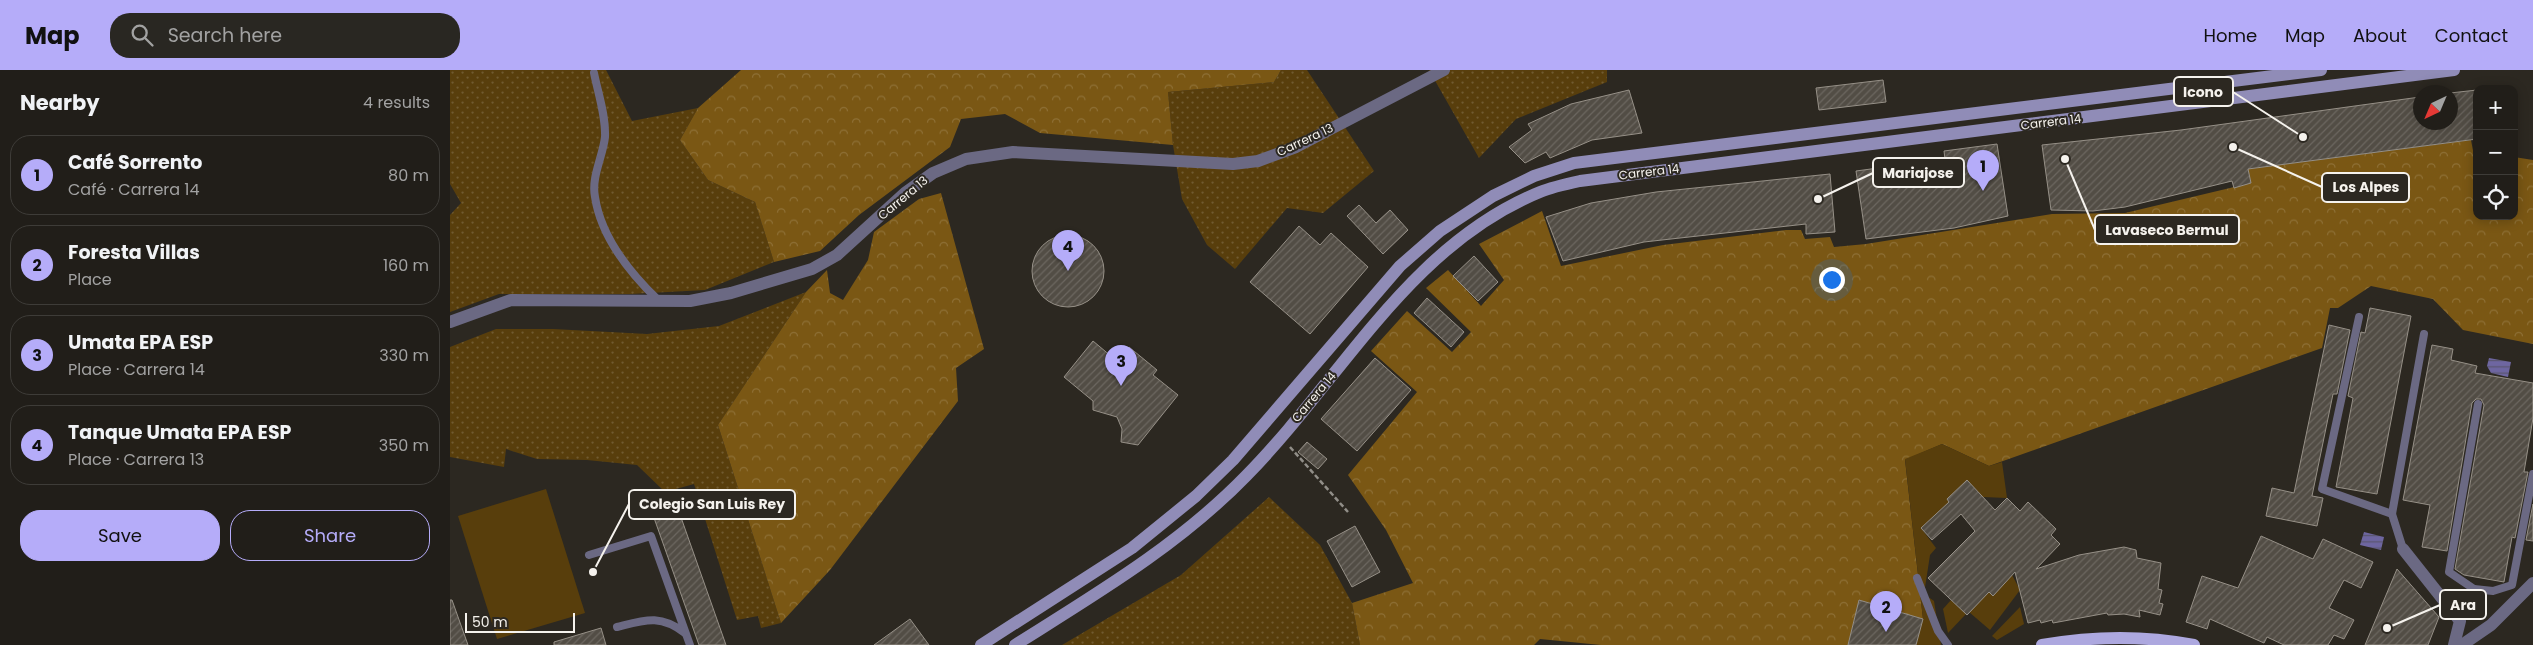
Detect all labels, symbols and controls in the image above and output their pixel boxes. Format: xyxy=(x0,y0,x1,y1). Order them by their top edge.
search box xyxy=(110,13,460,58)
text: Map xyxy=(25,19,80,52)
icon: search xyxy=(128,21,156,49)
text: Search here xyxy=(168,22,282,49)
text: Home xyxy=(2203,23,2257,48)
text: Map xyxy=(2285,23,2325,48)
text: About xyxy=(2353,23,2407,48)
text: Contact xyxy=(2435,23,2508,48)
callout: Icono xyxy=(2174,77,2233,106)
text: Icono xyxy=(2183,82,2223,102)
north arrow xyxy=(2413,85,2458,130)
map controls xyxy=(2473,85,2518,220)
button: + xyxy=(2473,85,2518,130)
text: Nearby xyxy=(20,88,100,117)
text: 4 results xyxy=(363,91,430,114)
street label: Carrera 14 xyxy=(2020,109,2083,134)
street label: Carrera 13 xyxy=(1274,119,1336,160)
button: − xyxy=(2473,130,2518,175)
text: Café Sorrento xyxy=(68,149,202,176)
pin: 1 xyxy=(1967,150,1999,191)
callout: Mariajose xyxy=(1873,158,1964,187)
street label: Carrera 14 xyxy=(1618,159,1681,184)
text: Mariajose xyxy=(1882,163,1954,183)
text: 1 xyxy=(34,164,40,187)
text: 80 m xyxy=(388,164,429,187)
street label: Carrera 13 xyxy=(874,172,931,224)
callout: Los Alpes xyxy=(2322,173,2409,202)
button: locate xyxy=(2473,175,2518,220)
text: Los Alpes xyxy=(2333,177,2400,197)
text: Café · Carrera 14 xyxy=(68,178,200,201)
callout: Lavaseco Bermul xyxy=(2095,215,2239,244)
text: Lavaseco Bermul xyxy=(2105,220,2229,240)
pin: 4 xyxy=(1052,230,1084,271)
text: Foresta Villas xyxy=(68,239,200,266)
text: 2 xyxy=(32,254,42,277)
text: 160 m xyxy=(383,254,429,277)
your location xyxy=(1819,267,1845,293)
text: Place xyxy=(68,268,112,291)
text: Umata EPA ESP xyxy=(68,329,213,356)
text: 3 xyxy=(32,344,42,367)
text: 330 m xyxy=(379,344,429,367)
pin: 3 xyxy=(1105,345,1137,386)
text: Place · Carrera 14 xyxy=(68,358,205,381)
street label: Carrera 14 xyxy=(1288,368,1340,425)
text: Tanque Umata EPA ESP xyxy=(68,419,291,446)
text: 4 xyxy=(32,434,42,457)
text: 350 m xyxy=(379,434,429,457)
text: Place · Carrera 13 xyxy=(68,448,204,471)
callout: Colegio San Luis Rey xyxy=(629,490,795,519)
text: Colegio San Luis Rey xyxy=(639,494,785,514)
button: Save xyxy=(20,510,220,561)
button: Share xyxy=(230,510,430,561)
callout: Ara xyxy=(2440,590,2486,619)
pin: 2 xyxy=(1870,591,1902,632)
text: Ara xyxy=(2450,595,2476,615)
scale bar xyxy=(465,610,575,633)
text: 50 m xyxy=(472,612,508,632)

